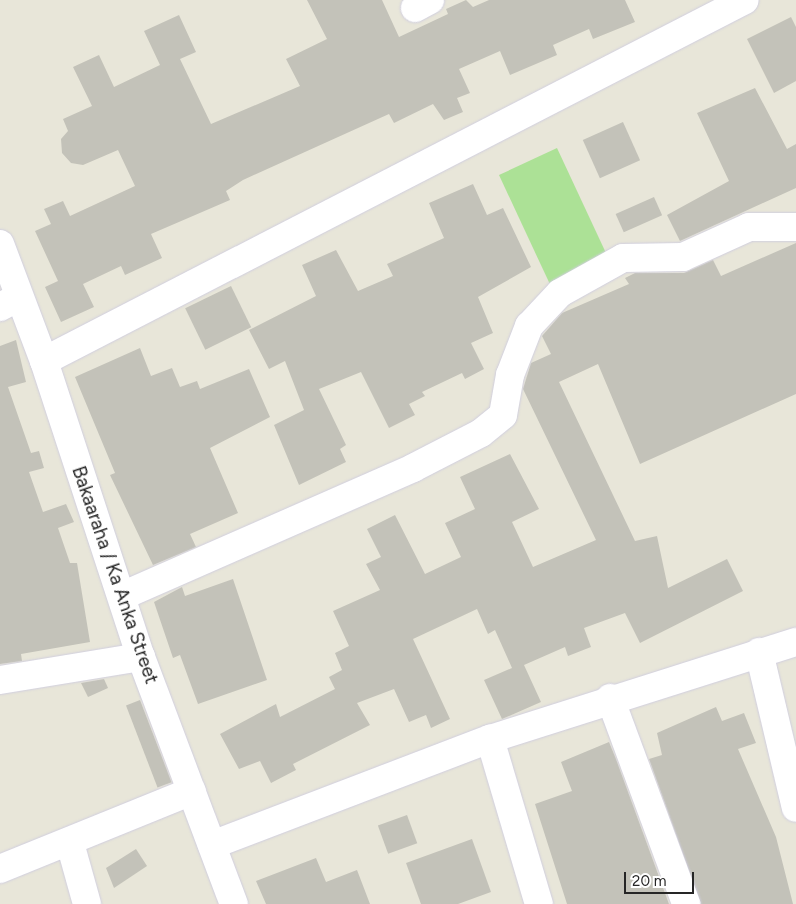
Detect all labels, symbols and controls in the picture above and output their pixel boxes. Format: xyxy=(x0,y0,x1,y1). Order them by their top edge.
street label: Bakaaraha / Ka Anka Street xyxy=(67,463,163,687)
scale bar xyxy=(626,862,696,894)
text: 20 m xyxy=(632,872,666,890)

